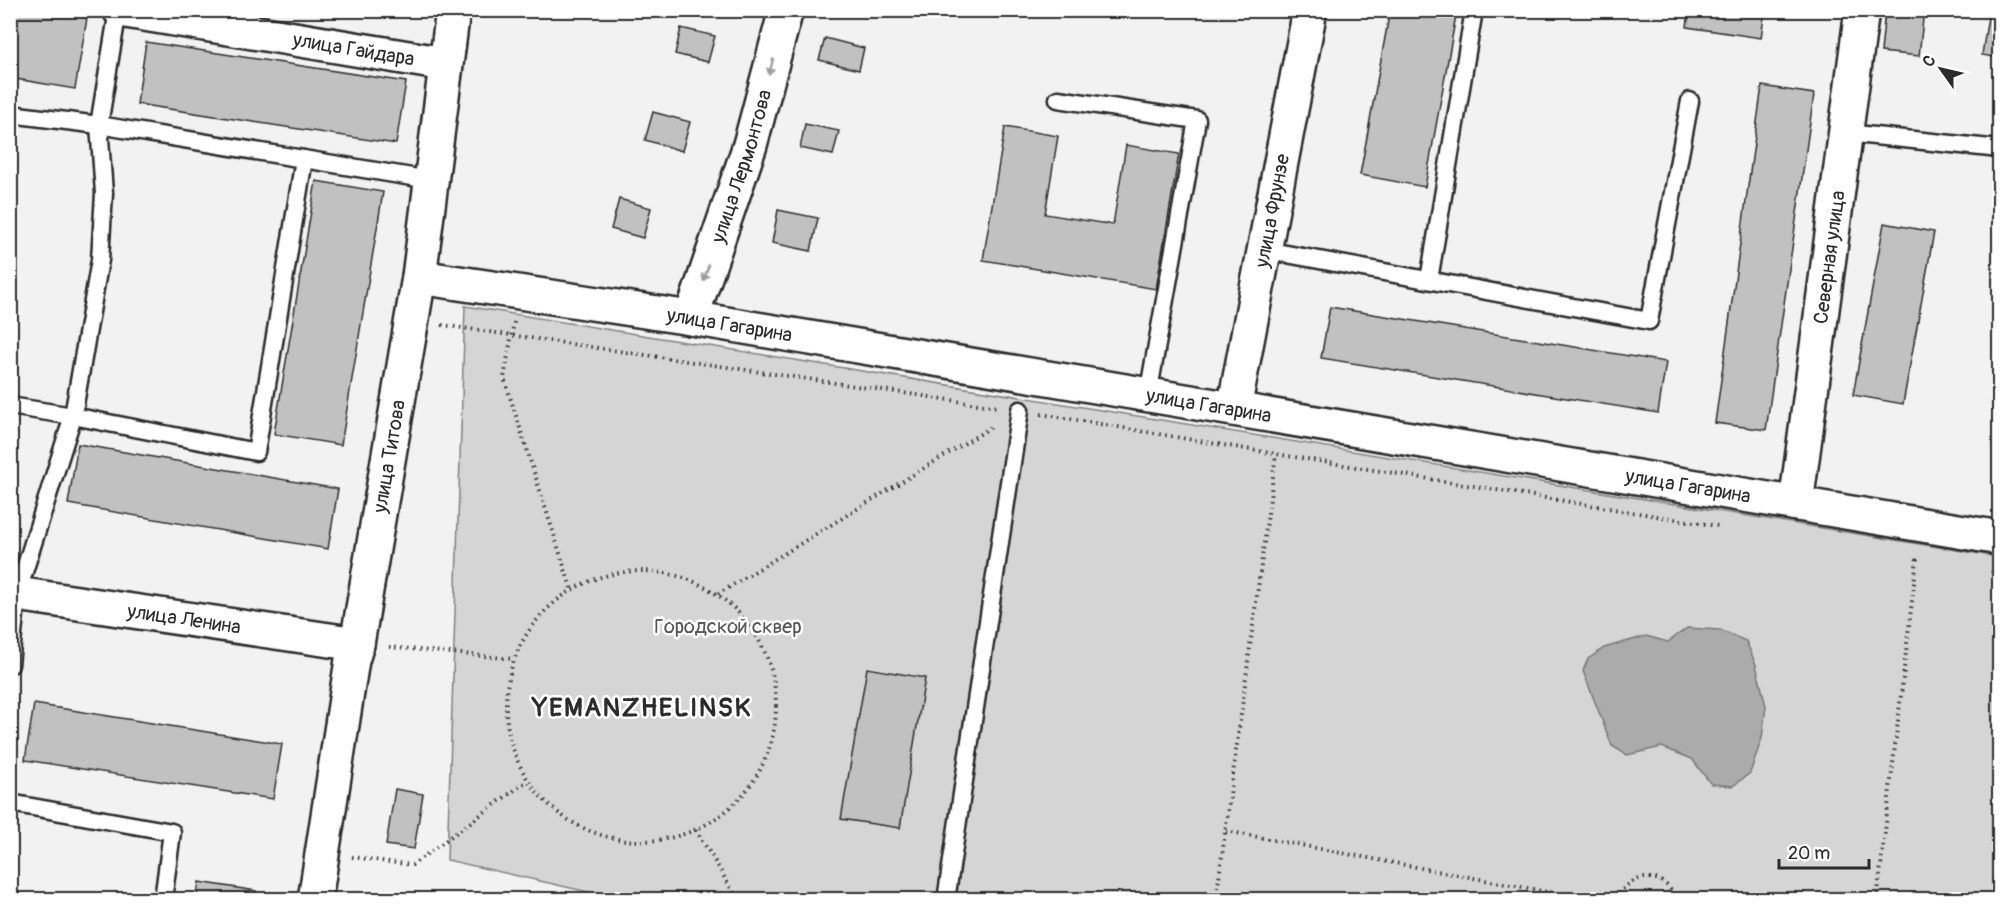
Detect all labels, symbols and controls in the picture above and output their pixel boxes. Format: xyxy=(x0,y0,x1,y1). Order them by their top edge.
street label: улица Гайдара xyxy=(290,26,416,71)
north arrow xyxy=(1911,39,1971,99)
text: С xyxy=(1918,51,1941,71)
one-way arrow xyxy=(765,58,775,76)
street label: улица Лермонтова xyxy=(705,87,777,247)
street label: улица Фрунзе xyxy=(1249,152,1295,270)
street label: Северная улица xyxy=(1808,189,1850,325)
one-way arrow xyxy=(701,264,710,282)
street label: улица Гагарина xyxy=(664,302,794,347)
street label: улица Гагарина xyxy=(1143,382,1274,428)
street label: улица Титова xyxy=(367,398,411,516)
street label: улица Гагарина xyxy=(1623,463,1753,508)
street label: улица Ленина xyxy=(125,598,242,639)
park label: Городской сквер xyxy=(654,614,802,639)
district label: YEMANZHELINSK xyxy=(531,692,752,724)
scale bar xyxy=(1779,832,1869,870)
text: 20 m xyxy=(1788,842,1830,865)

